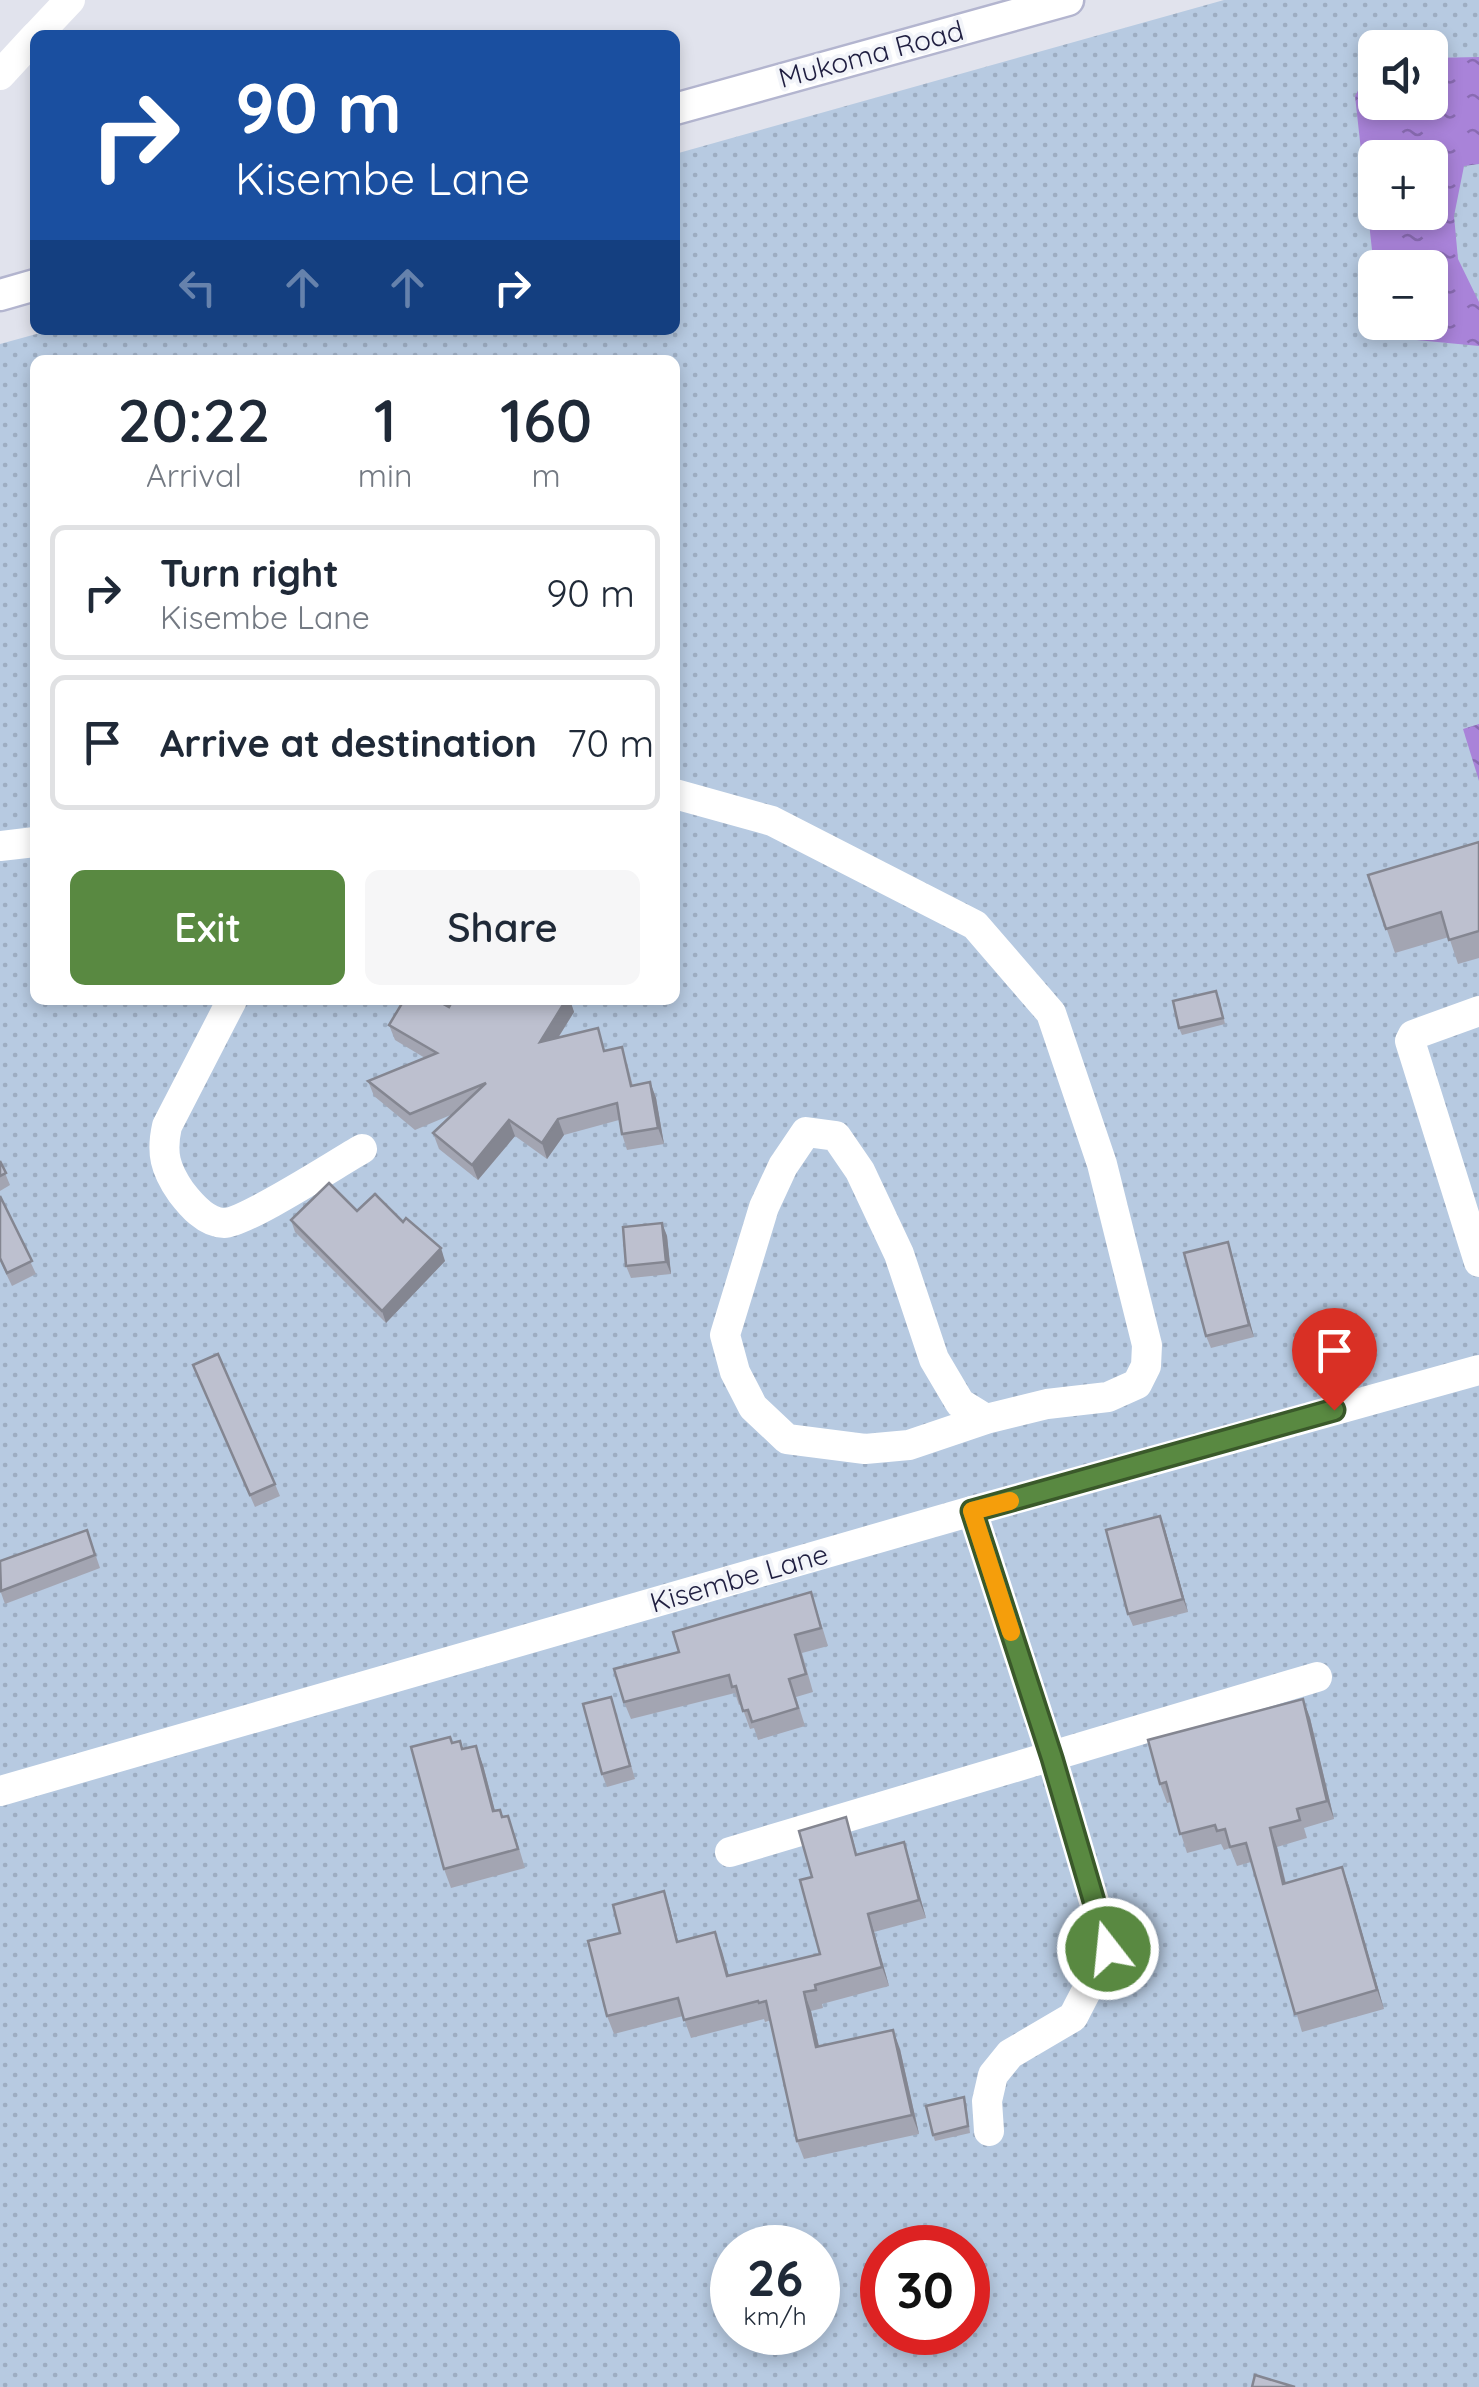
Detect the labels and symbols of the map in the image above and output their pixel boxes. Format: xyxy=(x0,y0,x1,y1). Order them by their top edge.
street label: Mukoma Road xyxy=(775,12,967,95)
pin xyxy=(1292,1308,1377,1411)
street label: Kisembe Lane xyxy=(646,1535,832,1620)
position arrow xyxy=(1056,1897,1160,2001)
speed limit sign: 30 xyxy=(860,2225,990,2355)

